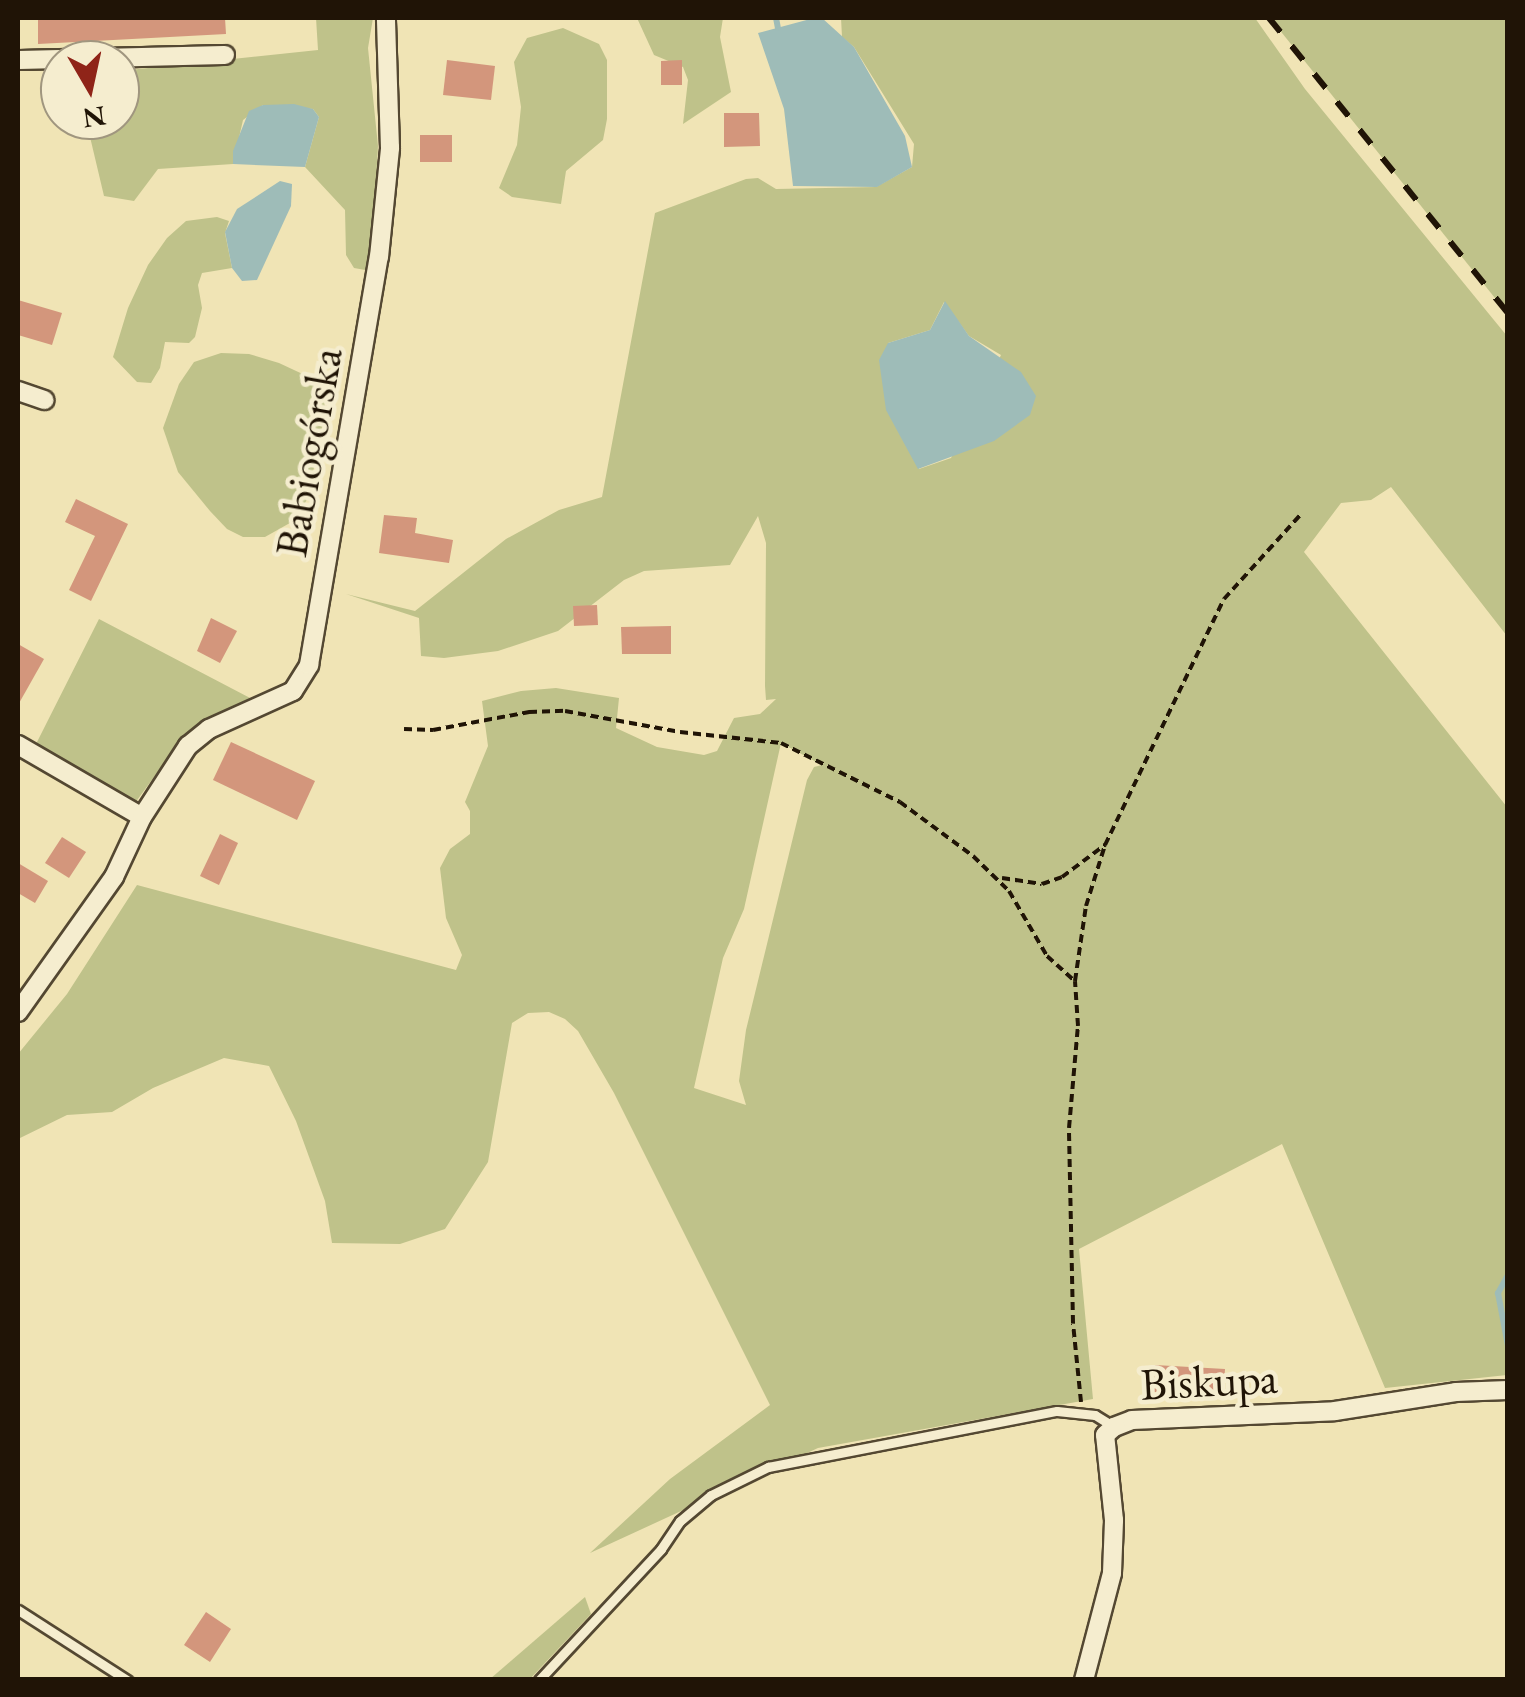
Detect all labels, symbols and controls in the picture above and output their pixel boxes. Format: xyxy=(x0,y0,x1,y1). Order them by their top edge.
north arrow xyxy=(40,40,140,140)
text: N xyxy=(80,98,108,137)
street label: Babiogórska xyxy=(264,343,354,561)
street label: Biskupa xyxy=(1139,1350,1279,1412)

